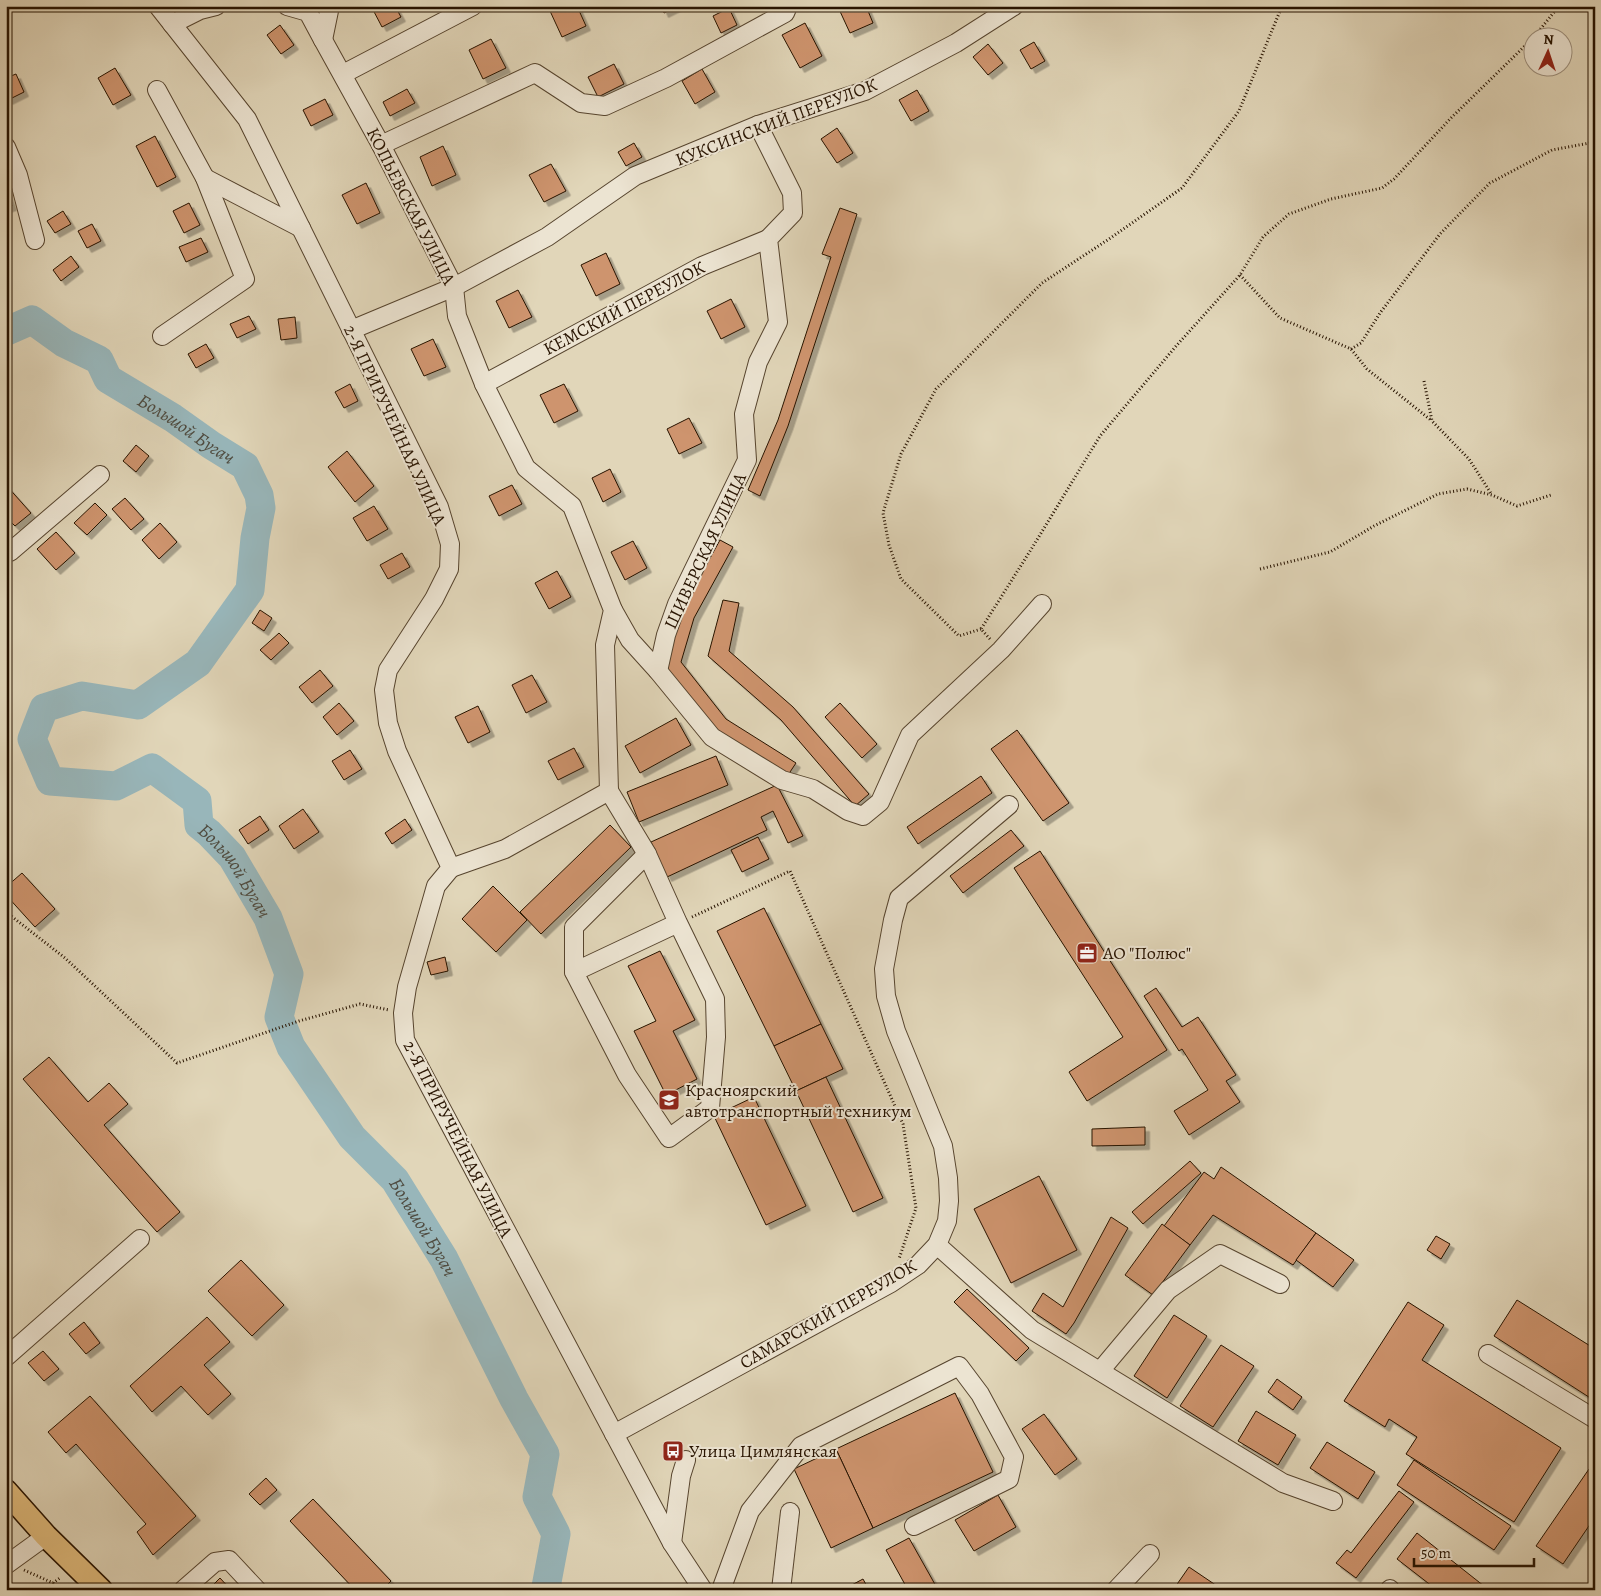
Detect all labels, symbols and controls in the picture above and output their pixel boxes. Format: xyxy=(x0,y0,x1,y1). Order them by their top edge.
north arrow xyxy=(1524,28,1574,78)
text: N xyxy=(1543,30,1554,49)
street label: КУКСИНСКИЙ ПЕРЕУЛОК xyxy=(672,72,881,172)
street label: КОПЬЕВСКАЯ УЛИЦА xyxy=(361,123,461,289)
street label: КЕМСКИЙ ПЕРЕУЛОК xyxy=(539,255,710,361)
street label: 2-Я ПРИРУЧЕЙНАЯ УЛИЦА xyxy=(338,321,452,529)
water label: Большой Бугач xyxy=(133,388,240,471)
street label: ШИВЕРСКАЯ УЛИЦА xyxy=(658,469,752,633)
water label: Большой Бугач xyxy=(192,817,277,923)
office icon: АО "Полюс" xyxy=(1075,941,1099,965)
place label: АО "Полюс" xyxy=(1102,941,1191,965)
street label: 2-Я ПРИРУЧЕЙНАЯ УЛИЦА xyxy=(398,1036,518,1242)
place label: Красноярский автотранспортный техникум xyxy=(685,1078,912,1123)
school or university icon: Красноярский автотранспортный техникум xyxy=(657,1088,681,1112)
water label: Большой Бугач xyxy=(383,1173,463,1282)
street label: САМАРСКИЙ ПЕРЕУЛОК xyxy=(735,1253,921,1374)
bus stop icon: Улица Цимлянская xyxy=(661,1439,685,1463)
place label: Улица Цимлянская xyxy=(689,1439,837,1463)
scale bar xyxy=(1414,1536,1534,1568)
text: 50 m xyxy=(1421,1543,1451,1563)

